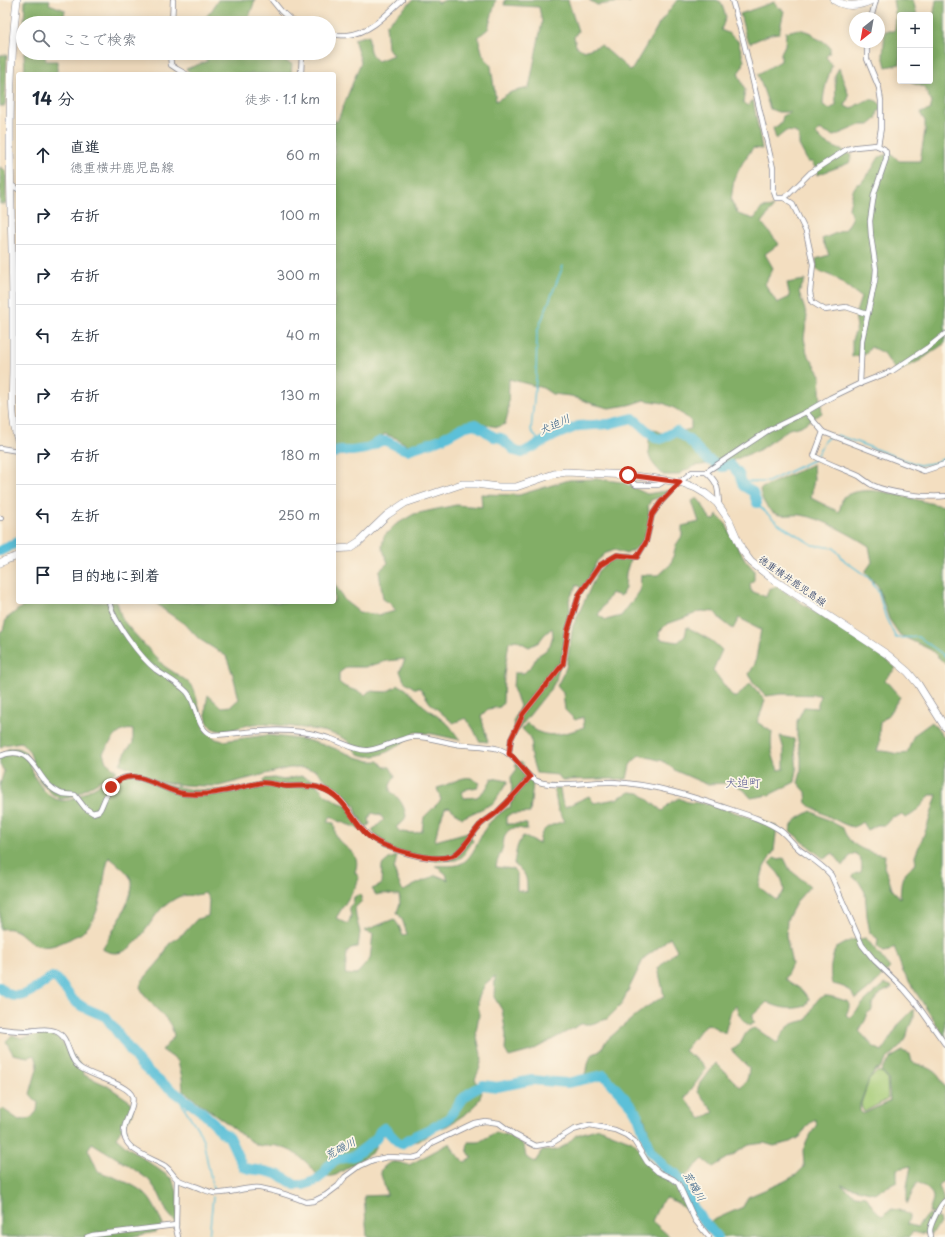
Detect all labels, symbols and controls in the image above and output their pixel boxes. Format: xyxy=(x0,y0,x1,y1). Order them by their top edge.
north arrow xyxy=(849,12,885,48)
map controls xyxy=(897,12,933,84)
button: + xyxy=(897,12,933,48)
search box xyxy=(16,16,336,60)
icon: search xyxy=(30,27,52,49)
text: ここで検索 xyxy=(62,27,137,50)
button: − xyxy=(897,48,933,84)
text: 14 分 xyxy=(32,85,74,111)
text: 徒歩 · 1.1 km xyxy=(245,89,320,108)
text: 直進 xyxy=(70,134,100,157)
icon: ahead xyxy=(32,144,54,166)
text: 60 m xyxy=(286,145,320,164)
text: 徳重横井鹿児島線 xyxy=(70,157,174,176)
text: 右折 xyxy=(70,203,100,226)
icon: right xyxy=(32,204,54,226)
text: 100 m xyxy=(280,205,320,224)
text: 右折 xyxy=(70,263,100,286)
icon: right xyxy=(32,264,54,286)
text: 300 m xyxy=(276,265,320,284)
text: 左折 xyxy=(70,323,100,346)
icon: left xyxy=(32,324,54,346)
text: 40 m xyxy=(286,325,320,344)
text: 右折 xyxy=(70,383,100,406)
icon: right xyxy=(32,384,54,406)
text: 130 m xyxy=(281,385,320,404)
water label: 犬迫川 xyxy=(535,409,573,439)
text: 右折 xyxy=(70,443,100,466)
icon: right xyxy=(32,444,54,466)
text: 180 m xyxy=(281,445,320,464)
route start xyxy=(619,466,637,484)
text: 左折 xyxy=(70,503,100,526)
icon: left xyxy=(32,504,54,526)
text: 250 m xyxy=(278,505,320,524)
street label: 徳重横井鹿児島線 xyxy=(756,551,830,609)
text: 目的地に到着 xyxy=(70,563,160,586)
icon: arrive xyxy=(32,564,54,586)
district label: 犬迫町 xyxy=(725,773,761,791)
route end xyxy=(102,778,120,796)
water label: 荒磯川 xyxy=(321,1133,359,1163)
water label: 荒磯川 xyxy=(679,1167,711,1205)

